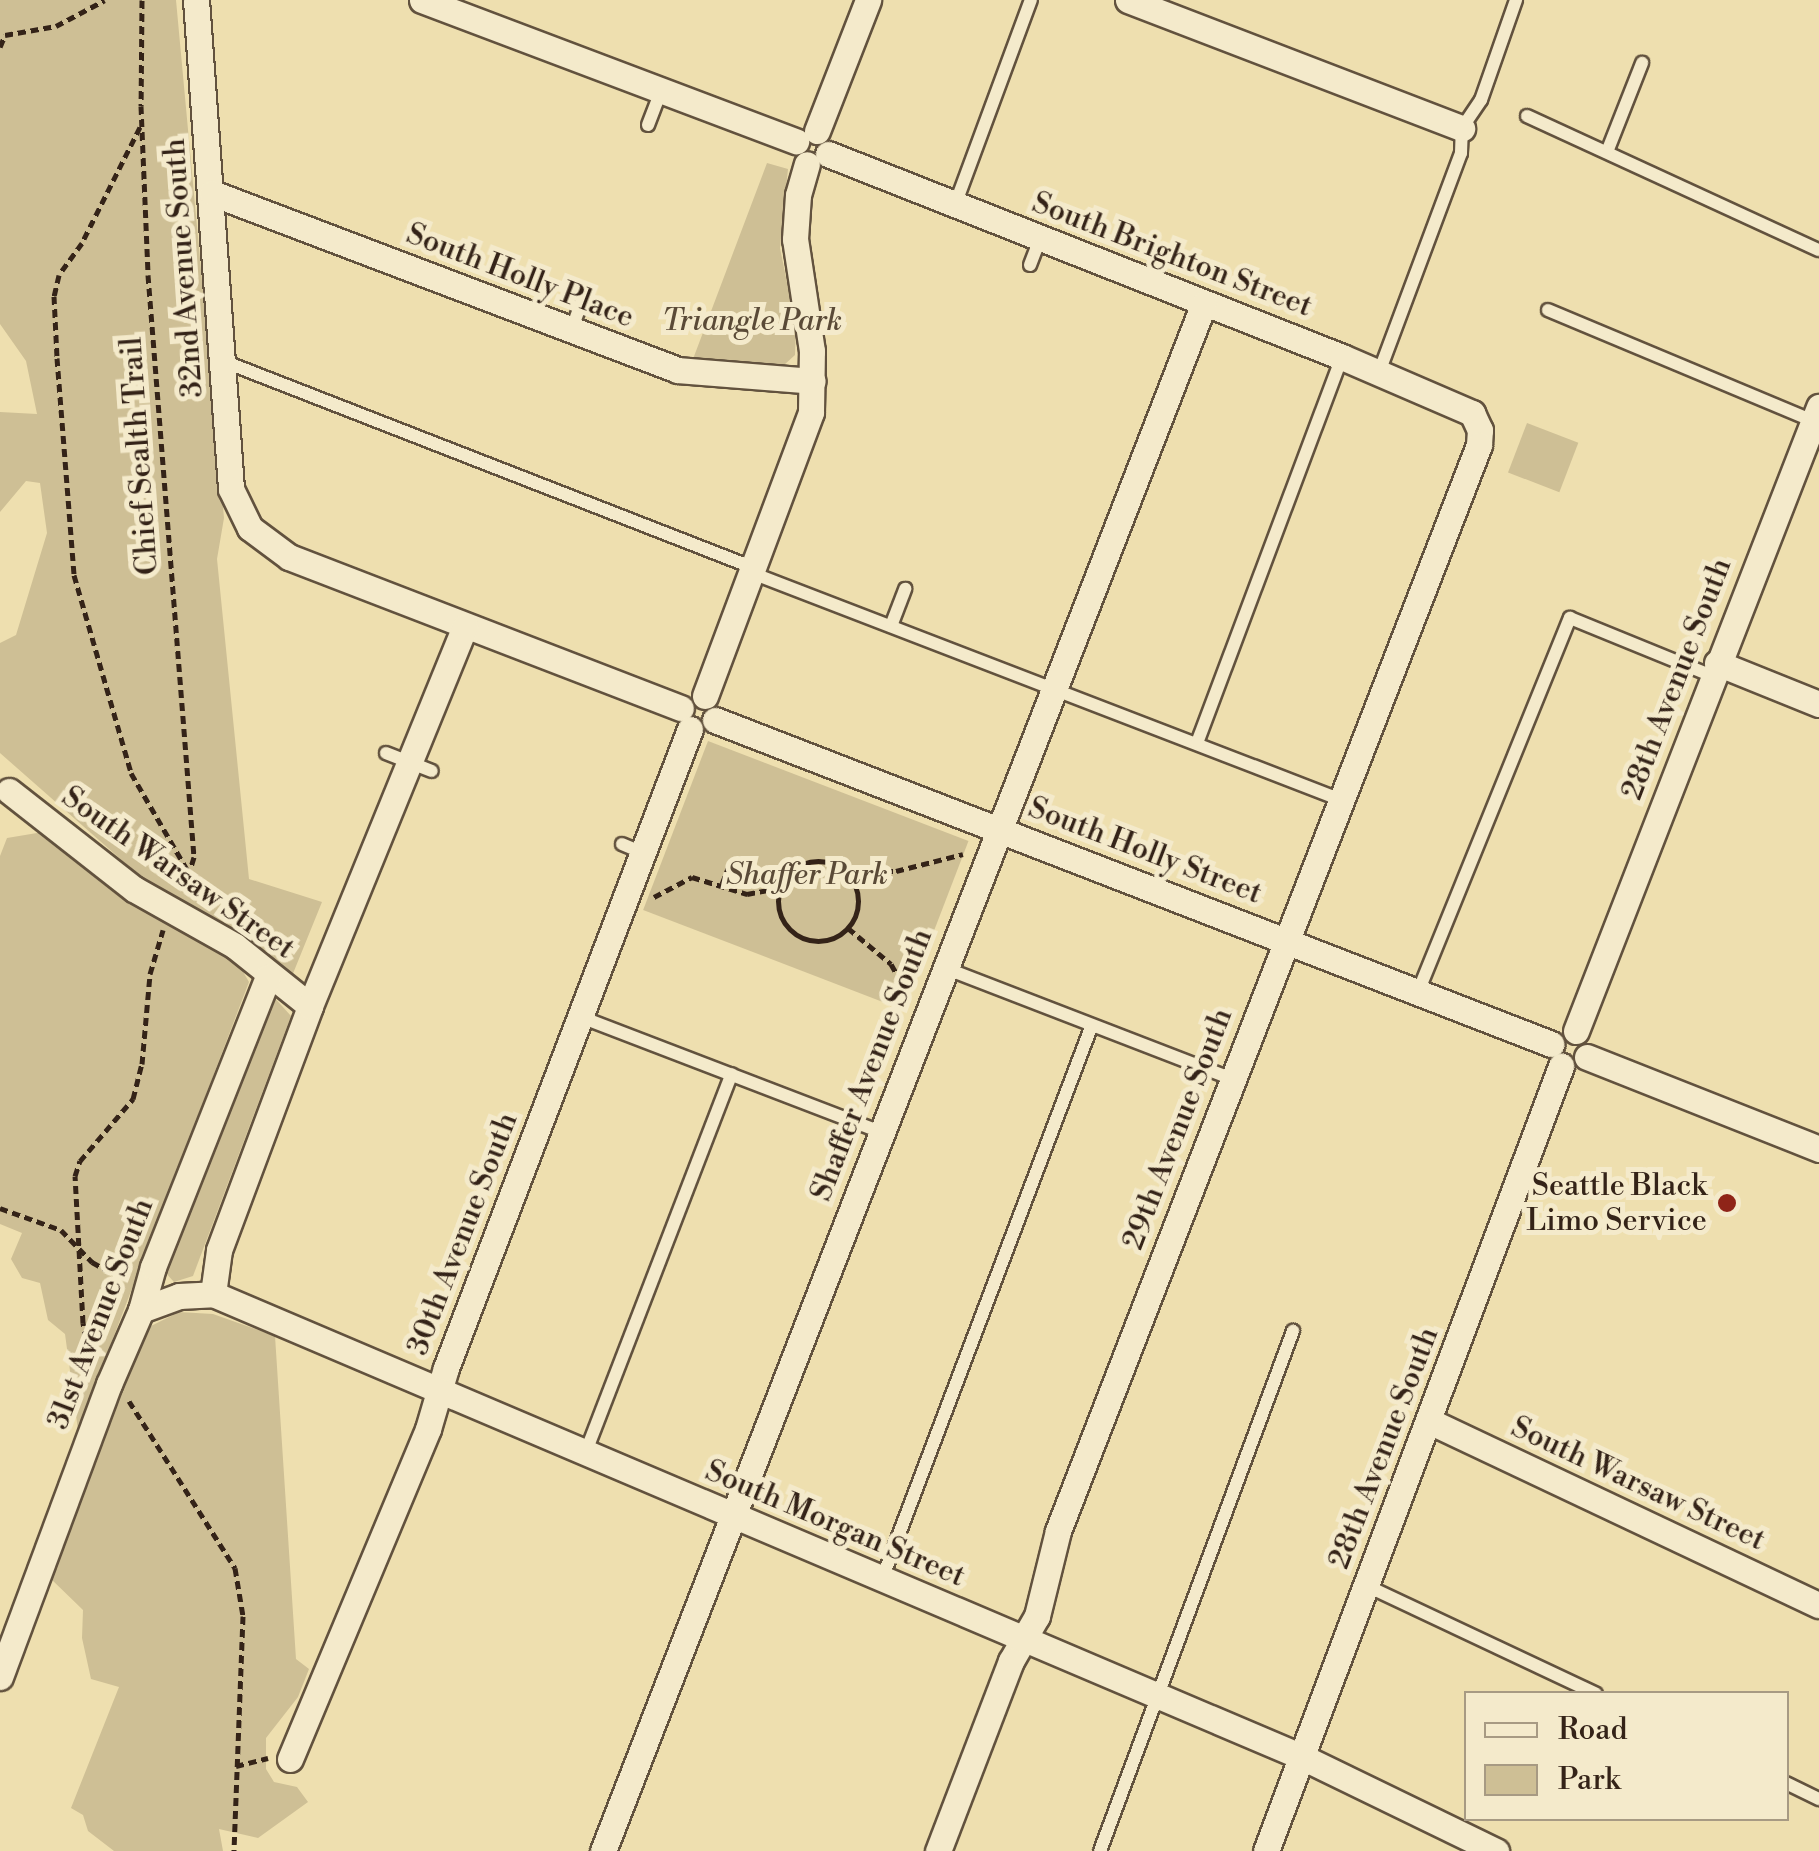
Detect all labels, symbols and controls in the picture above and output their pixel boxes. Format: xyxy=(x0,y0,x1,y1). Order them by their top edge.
street label: 32nd Avenue South xyxy=(157,137,211,399)
street label: South Brighton Street xyxy=(1027,185,1317,325)
street label: South Holly Place xyxy=(401,216,639,336)
park label: Triangle Park xyxy=(662,303,842,339)
street label: Chief Sealth Trail xyxy=(114,336,166,576)
street label: 28th Avenue South xyxy=(1614,553,1740,805)
street label: South Warsaw Street xyxy=(55,779,301,967)
street label: South Holly Street xyxy=(1023,790,1267,912)
park label: Shaffer Park xyxy=(726,857,888,893)
street label: Shaffer Avenue South xyxy=(804,924,940,1206)
street label: 29th Avenue South xyxy=(1115,1003,1241,1255)
street label: 30th Avenue South xyxy=(400,1108,526,1360)
place label: Seattle Black Limo Service xyxy=(1526,1168,1707,1238)
marker: Seattle Black Limo Service xyxy=(1716,1192,1738,1214)
street label: 31st Avenue South xyxy=(40,1194,162,1434)
street label: 28th Avenue South xyxy=(1321,1322,1447,1574)
street label: South Warsaw Street xyxy=(1505,1409,1771,1559)
street label: South Morgan Street xyxy=(700,1453,970,1595)
legend xyxy=(1464,1691,1789,1821)
text: Road xyxy=(1558,1711,1628,1749)
text: Park xyxy=(1558,1761,1620,1799)

